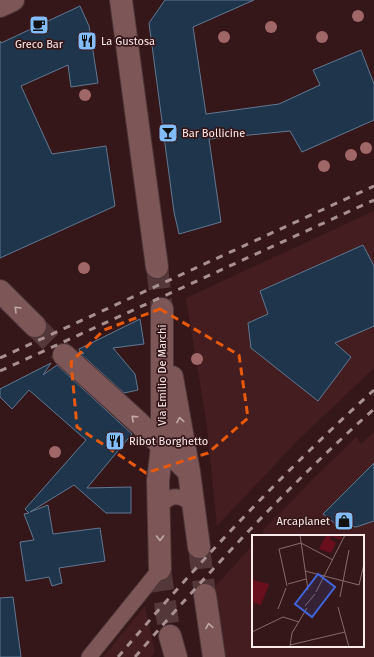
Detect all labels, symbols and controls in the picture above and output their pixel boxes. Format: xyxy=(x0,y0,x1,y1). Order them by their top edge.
cafe icon: Greco Bar xyxy=(28,14,50,36)
restaurant icon: La Gustosa xyxy=(76,30,98,52)
place label: La Gustosa xyxy=(101,35,155,48)
place label: Greco Bar xyxy=(15,38,64,51)
bar icon: Bar Bollicine xyxy=(157,122,179,144)
place label: Bar Bollicine xyxy=(182,127,245,140)
one-way arrow xyxy=(14,306,22,313)
street label: Via Emilio De Marchi xyxy=(156,324,169,426)
one-way arrow xyxy=(131,416,139,423)
one-way arrow xyxy=(176,417,185,423)
restaurant icon: Ribot Borghetto xyxy=(104,430,126,452)
place label: Ribot Borghetto xyxy=(129,435,208,448)
shop icon: Arcaplanet xyxy=(333,510,355,532)
place label: Arcaplanet xyxy=(277,515,330,528)
one-way arrow xyxy=(155,535,164,541)
inset map xyxy=(252,535,364,647)
one-way arrow xyxy=(205,623,214,629)

